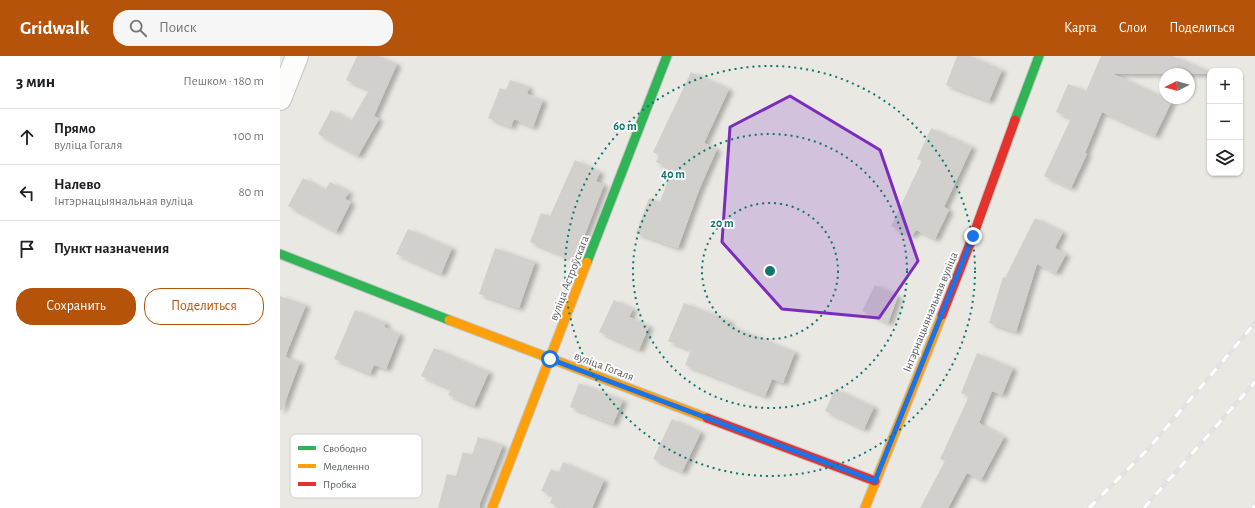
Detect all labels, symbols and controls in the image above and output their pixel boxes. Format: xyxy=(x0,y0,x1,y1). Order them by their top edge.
search box xyxy=(113,10,393,46)
icon: search xyxy=(127,17,149,39)
text: Gridwalk xyxy=(20,19,89,38)
text: Поиск xyxy=(159,20,197,35)
text: Карта xyxy=(1064,21,1097,35)
text: Слои xyxy=(1119,21,1147,35)
text: Поделиться xyxy=(1169,21,1235,35)
north arrow xyxy=(1159,68,1195,104)
map controls xyxy=(1207,68,1243,176)
button: + xyxy=(1207,68,1243,104)
text: 3 мин xyxy=(16,73,55,90)
text: Пешком · 180 m xyxy=(183,75,264,88)
button: − xyxy=(1207,104,1243,140)
text: 60 m xyxy=(613,120,637,132)
text: Прямо xyxy=(54,121,96,136)
icon: ahead xyxy=(16,126,38,148)
text: 100 m xyxy=(233,130,264,143)
text: вуліца Гогаля xyxy=(54,139,122,152)
button: layers xyxy=(1207,140,1243,176)
text: 40 m xyxy=(661,168,685,180)
text: Налево xyxy=(54,177,101,192)
icon: left xyxy=(16,182,38,204)
text: 80 m xyxy=(238,186,264,199)
text: Інтэрнацыянальная вуліца xyxy=(54,195,193,208)
text: 20 m xyxy=(710,217,734,229)
route end xyxy=(964,227,982,245)
street label: вуліца Астроўскага xyxy=(547,233,592,323)
icon: arrive xyxy=(16,238,38,260)
text: Пункт назначения xyxy=(54,241,169,256)
street label: Інтэрнацыянальная вуліца xyxy=(900,250,961,374)
centre of rings xyxy=(763,264,777,278)
button: Сохранить xyxy=(16,288,136,325)
button: Поделиться xyxy=(144,288,264,325)
street label: вуліца Гогаля xyxy=(572,349,636,384)
route start xyxy=(541,350,559,368)
legend xyxy=(290,434,422,498)
text: Свободно xyxy=(323,443,367,454)
text: Медленно xyxy=(323,461,370,472)
text: Пробка xyxy=(323,479,356,490)

